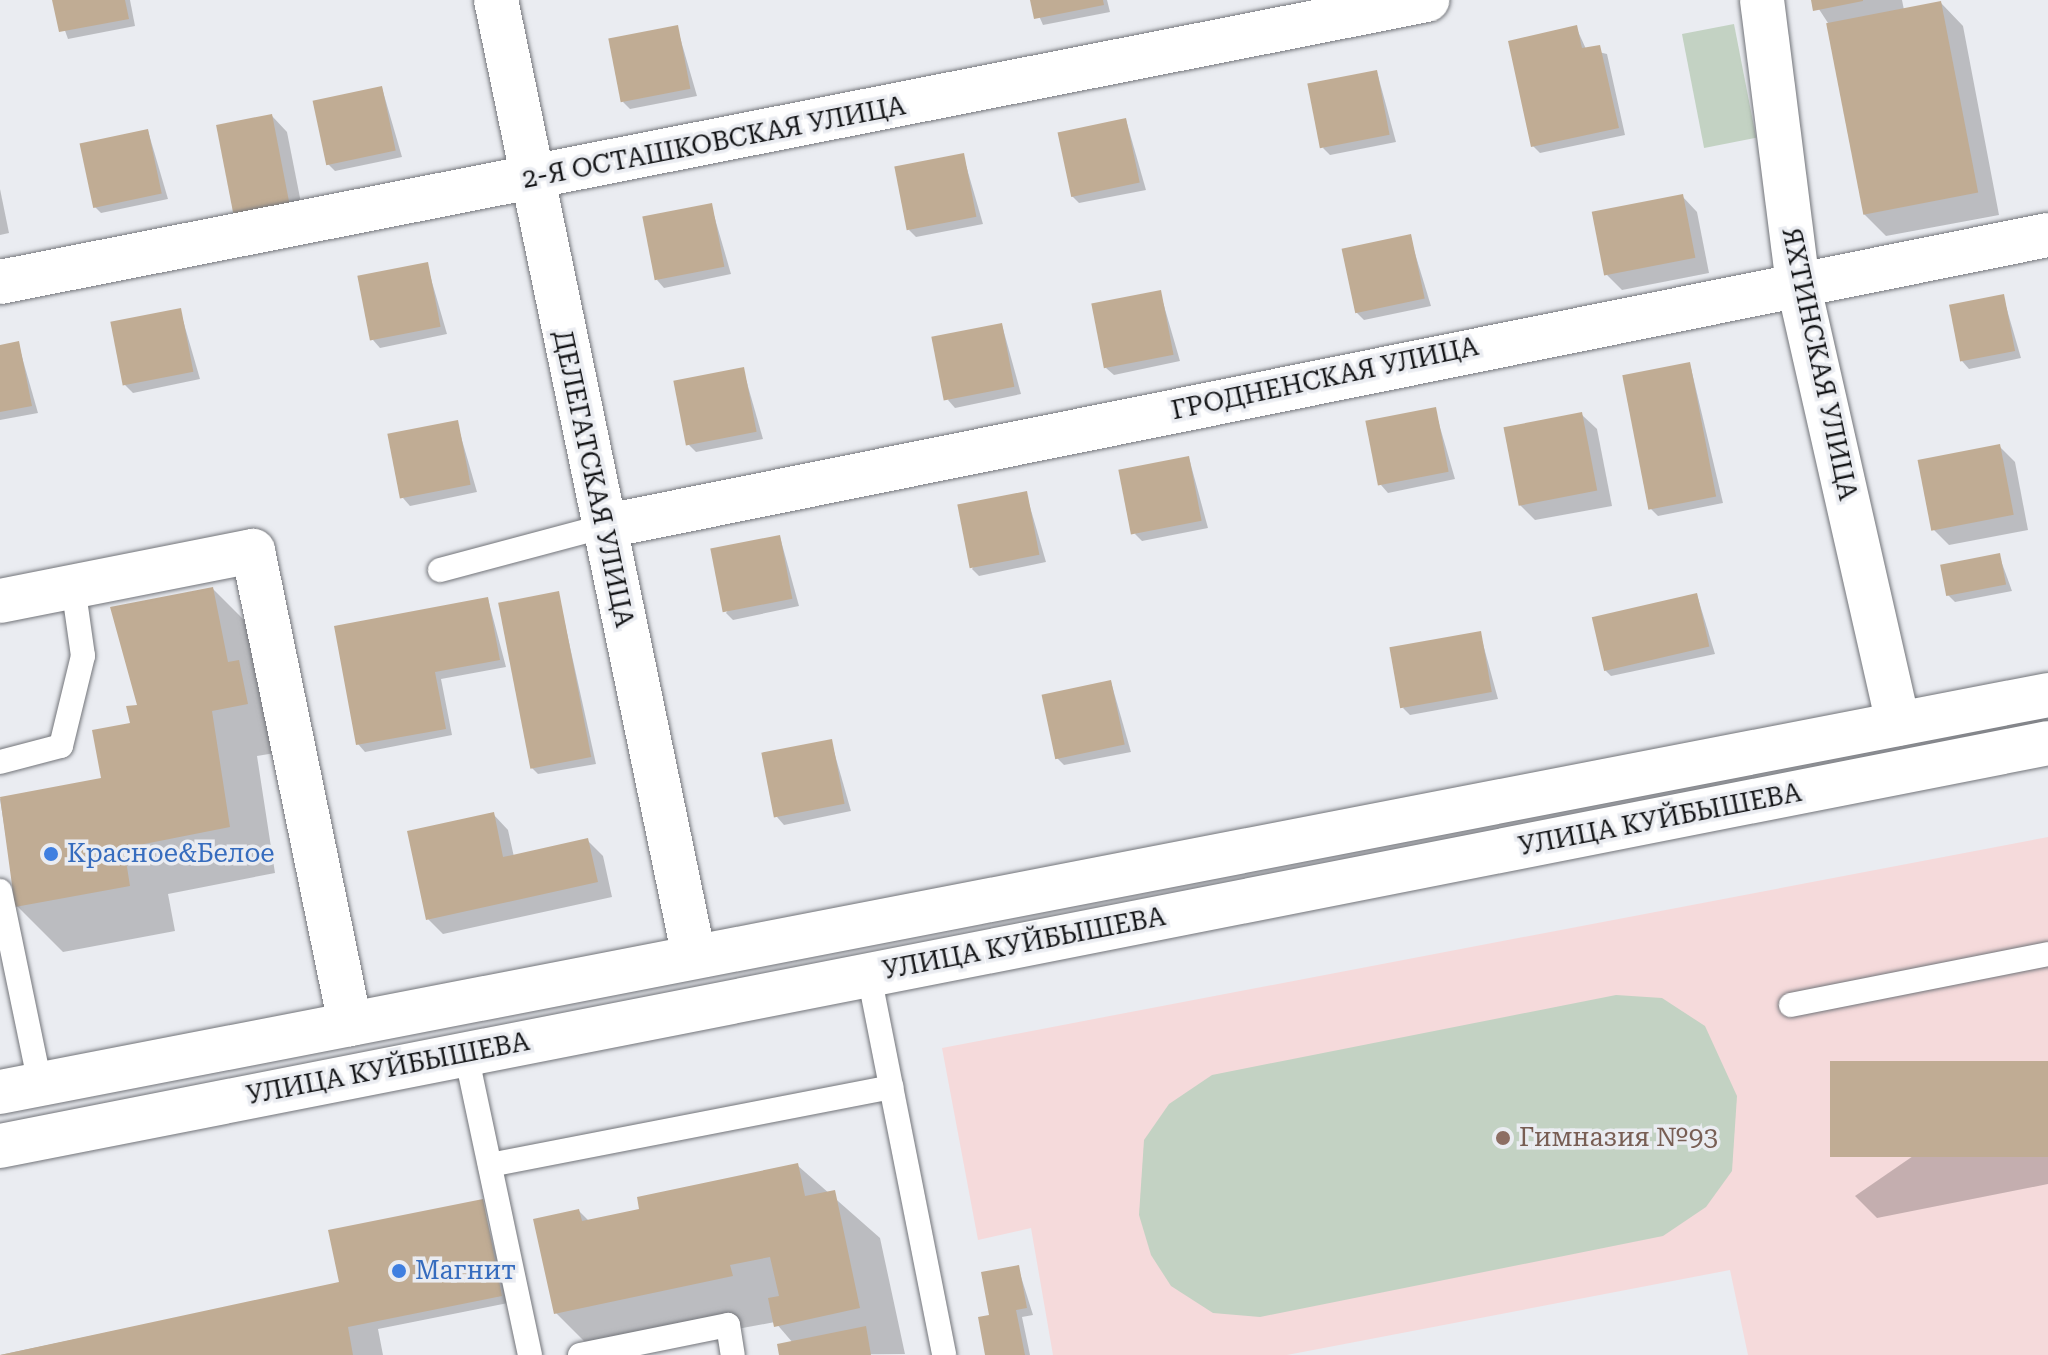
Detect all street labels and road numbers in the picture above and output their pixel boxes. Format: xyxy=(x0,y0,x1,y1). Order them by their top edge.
street label: 2-Я ОСТАШКОВСКАЯ УЛИЦА xyxy=(520,90,908,196)
street label: ЯХТИНСКАЯ УЛИЦА xyxy=(1775,225,1863,503)
street label: ДЕЛЕГАТСКАЯ УЛИЦА xyxy=(546,328,640,630)
street label: ГРОДНЕНСКАЯ УЛИЦА xyxy=(1169,331,1481,427)
street label: УЛИЦА КУЙБЫШЕВА xyxy=(1516,777,1804,863)
street label: УЛИЦА КУЙБЫШЕВА xyxy=(880,901,1168,987)
street label: УЛИЦА КУЙБЫШЕВА xyxy=(244,1026,532,1112)

